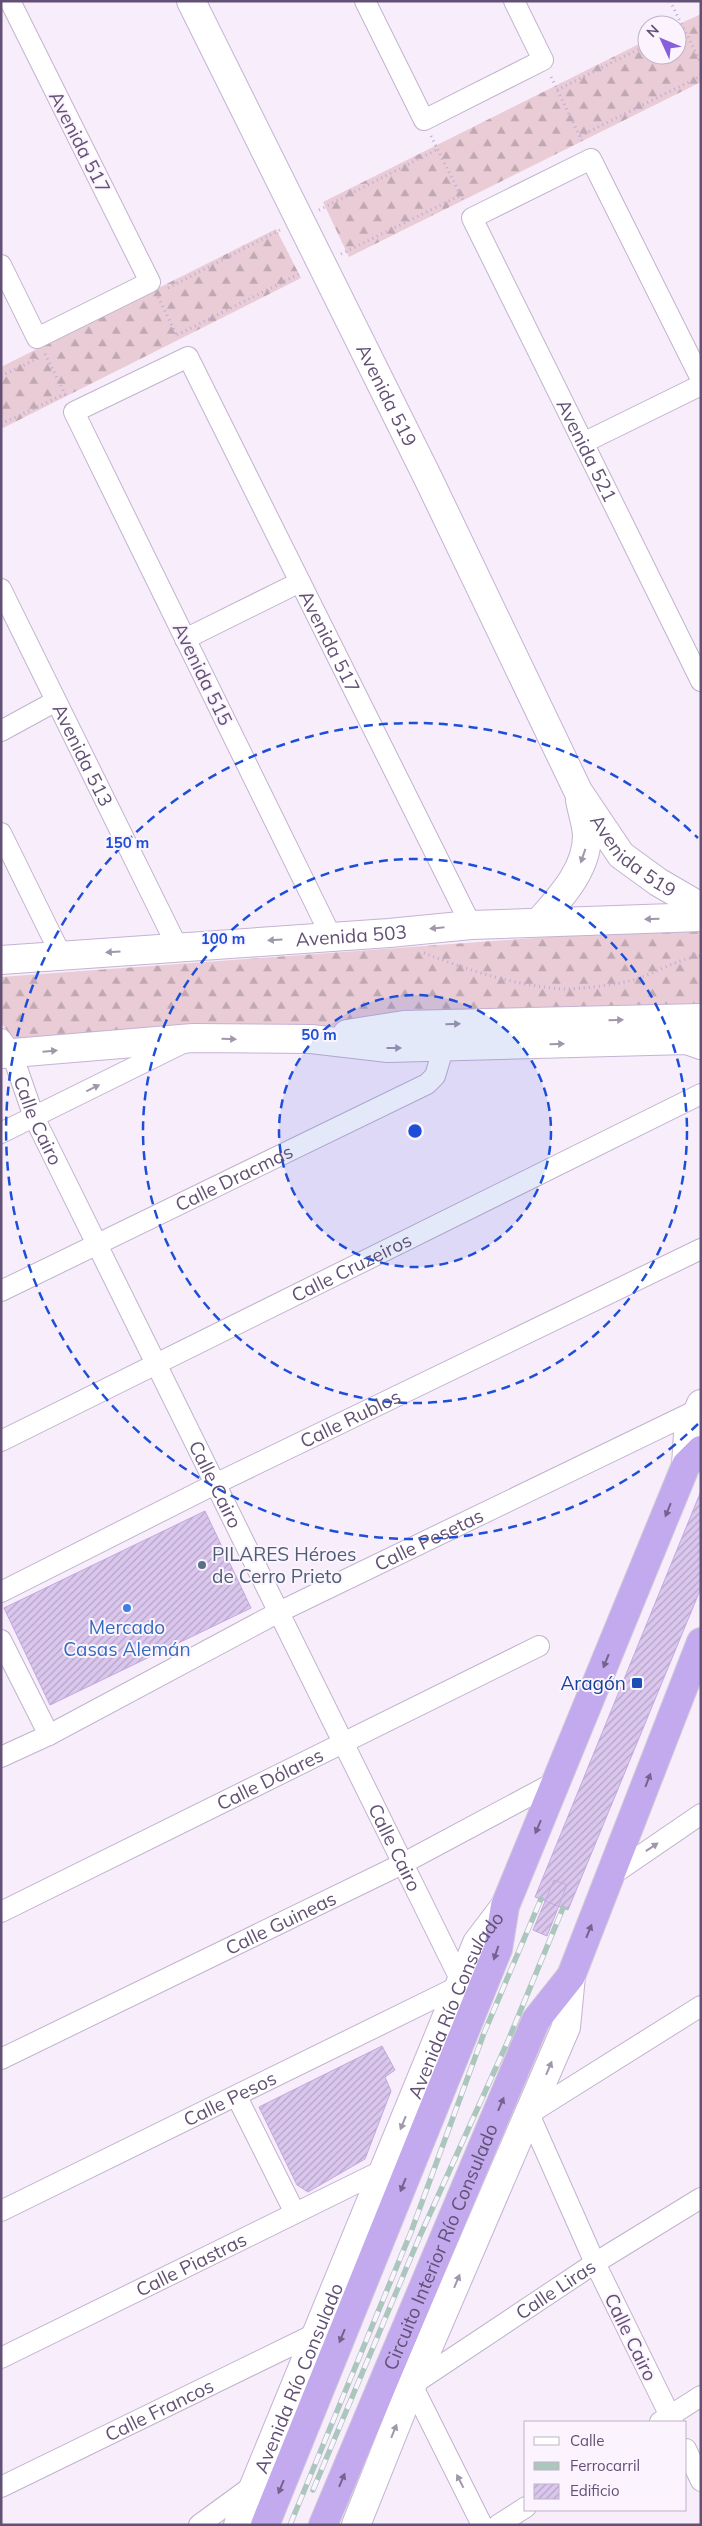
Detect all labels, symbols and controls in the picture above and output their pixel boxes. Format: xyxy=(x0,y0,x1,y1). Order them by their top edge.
north arrow xyxy=(637,15,687,65)
text: N xyxy=(643,21,663,41)
street label: Avenida 517 xyxy=(44,87,116,197)
street label: Avenida 519 xyxy=(351,340,422,450)
street label: Avenida 521 xyxy=(551,395,622,506)
street label: Avenida 517 xyxy=(294,586,365,697)
street label: Avenida 515 xyxy=(168,619,238,729)
street label: Avenida 513 xyxy=(47,700,118,810)
street label: Avenida 519 xyxy=(585,810,681,902)
text: 150 m xyxy=(105,833,149,852)
one-way arrow xyxy=(578,848,586,863)
one-way arrow xyxy=(644,915,660,923)
street label: Avenida 503 xyxy=(295,919,408,951)
one-way arrow xyxy=(429,924,445,932)
text: 100 m xyxy=(201,929,245,948)
one-way arrow xyxy=(267,937,283,945)
one-way arrow xyxy=(105,948,121,956)
one-way arrow xyxy=(608,1016,624,1024)
one-way arrow xyxy=(445,1020,461,1028)
text: 50 m xyxy=(301,1025,337,1044)
one-way arrow xyxy=(222,1035,238,1043)
one-way arrow xyxy=(549,1039,565,1047)
one-way arrow xyxy=(387,1044,403,1052)
one-way arrow xyxy=(42,1046,58,1054)
street label: Calle Cairo xyxy=(9,1073,68,1169)
one-way arrow xyxy=(86,1083,100,1091)
centre of rings xyxy=(406,1122,424,1140)
street label: Calle Dracmas xyxy=(171,1139,297,1217)
street label: Calle Cruzeiros xyxy=(287,1228,415,1307)
street label: Calle Rublos xyxy=(296,1384,405,1453)
street label: Calle Cairo xyxy=(184,1436,247,1532)
street label: Calle Pesetas xyxy=(370,1503,487,1576)
one-way arrow xyxy=(663,1503,671,1517)
place label: PILARES Héroes de Cerro Prieto xyxy=(212,1542,356,1588)
marker: PILARES Héroes de Cerro Prieto xyxy=(196,1559,208,1571)
marker: Mercado Casas Alemán xyxy=(121,1602,133,1614)
place label: Mercado Casas Alemán xyxy=(63,1615,191,1661)
one-way arrow xyxy=(602,1654,610,1668)
place label: Aragón xyxy=(560,1671,626,1695)
marker: Aragón xyxy=(630,1676,644,1690)
street label: Calle Dólares xyxy=(213,1743,327,1816)
one-way arrow xyxy=(644,1772,652,1787)
street label: Calle Cairo xyxy=(363,1800,427,1895)
one-way arrow xyxy=(534,1820,542,1835)
one-way arrow xyxy=(645,1842,659,1852)
street label: Calle Guineas xyxy=(221,1886,340,1960)
street label: Avenida Río Consulado xyxy=(402,1907,509,2102)
one-way arrow xyxy=(585,1923,593,1938)
one-way arrow xyxy=(492,1946,500,1961)
one-way arrow xyxy=(545,2060,553,2075)
street label: Calle Pesos xyxy=(179,2066,280,2131)
one-way arrow xyxy=(497,2097,505,2112)
one-way arrow xyxy=(398,2116,406,2130)
street label: Circuito Interior Río Consulado xyxy=(378,2120,503,2374)
one-way arrow xyxy=(398,2178,406,2192)
street label: Calle Piastras xyxy=(132,2227,251,2302)
street label: Calle Liras xyxy=(511,2254,600,2325)
one-way arrow xyxy=(453,2274,461,2288)
street label: Avenida Río Consulado xyxy=(249,2279,348,2477)
street label: Calle Cairo xyxy=(599,2289,663,2385)
one-way arrow xyxy=(337,2329,345,2343)
street label: Calle Francos xyxy=(101,2373,217,2446)
legend xyxy=(524,2421,687,2511)
one-way arrow xyxy=(390,2424,398,2438)
text: Calle xyxy=(570,2431,604,2450)
text: Ferrocarril xyxy=(570,2456,640,2475)
one-way arrow xyxy=(339,2473,347,2487)
one-way arrow xyxy=(456,2474,464,2489)
one-way arrow xyxy=(277,2479,284,2494)
text: Edificio xyxy=(570,2481,620,2500)

